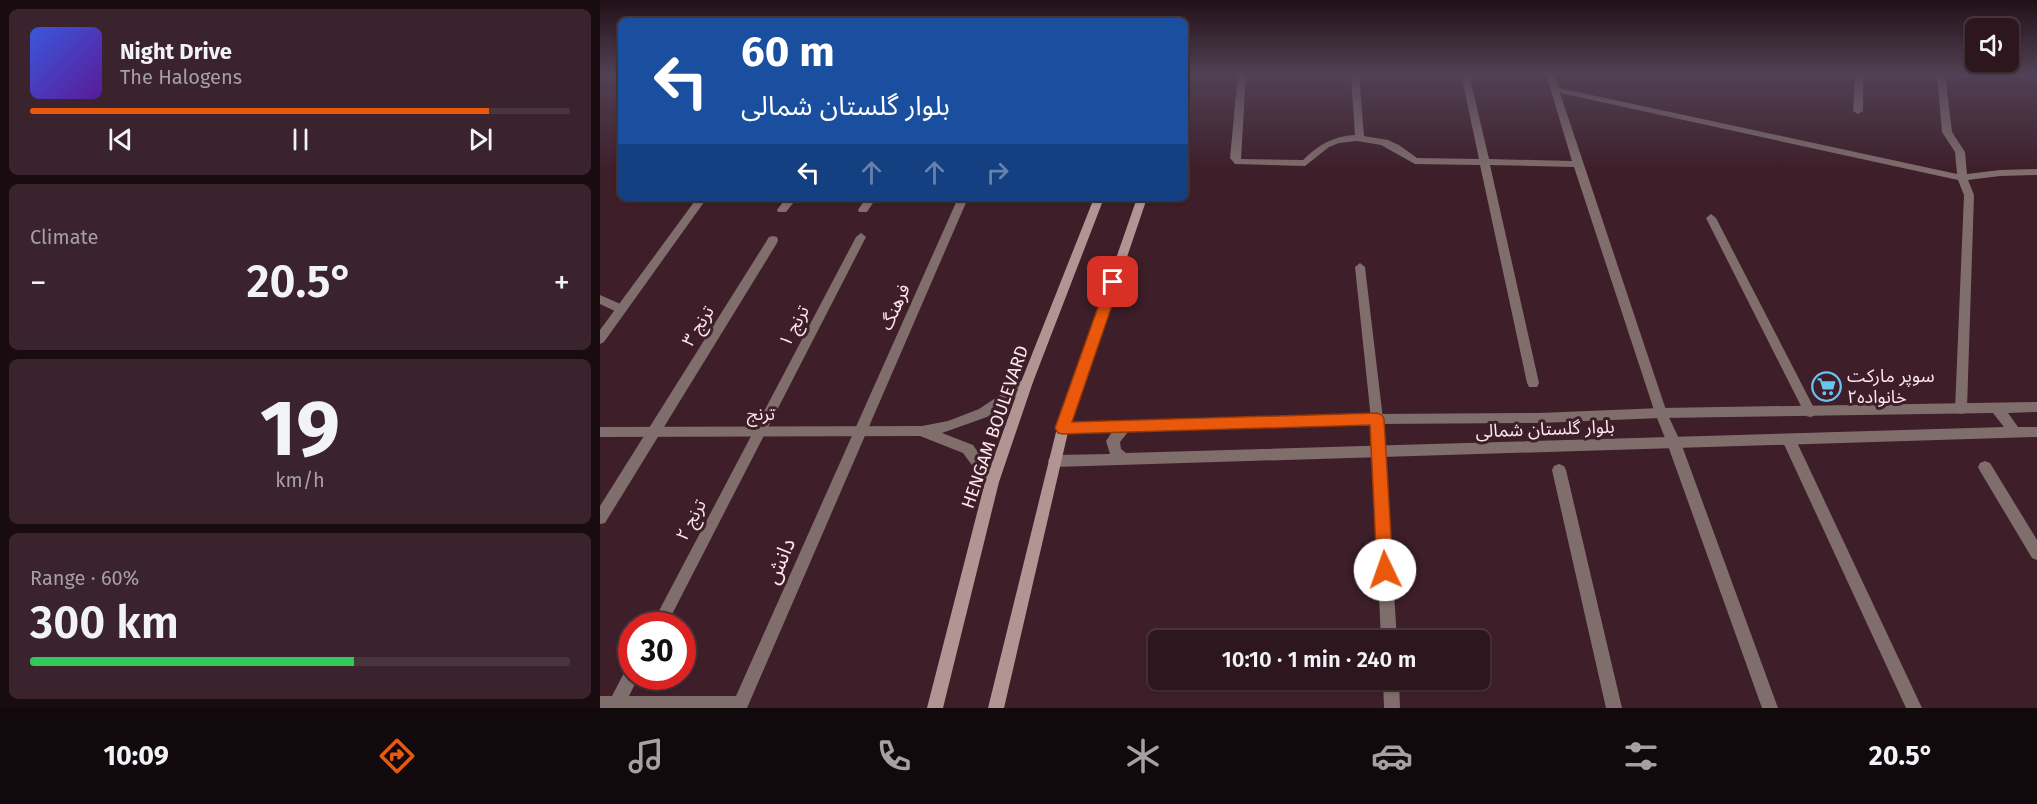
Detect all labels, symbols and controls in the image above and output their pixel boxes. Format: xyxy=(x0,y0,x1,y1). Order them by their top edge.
map controls xyxy=(1965,18,2019,72)
button: sound xyxy=(1965,18,2019,72)
text: 60 m xyxy=(741,27,835,77)
text: Night Drive xyxy=(120,38,232,65)
icon: left xyxy=(642,42,720,120)
text: The Halogens xyxy=(120,65,242,89)
text: بلوار گلستان شمالی xyxy=(741,90,950,122)
icon: previous xyxy=(104,123,137,156)
icon: pause xyxy=(284,123,317,156)
icon: next xyxy=(464,123,497,156)
icon: left xyxy=(792,156,825,189)
icon: ahead xyxy=(855,156,888,189)
icon: ahead xyxy=(918,156,951,189)
icon: right xyxy=(981,156,1014,189)
text: Climate xyxy=(30,225,98,249)
text: 20.5° xyxy=(246,255,354,309)
pin xyxy=(1087,256,1138,307)
text: − xyxy=(30,263,47,303)
text: + xyxy=(554,263,570,303)
icon: arrive xyxy=(1096,265,1129,298)
street label: فرهنگ xyxy=(875,280,915,334)
street label: ترنج ۳ xyxy=(677,302,721,351)
street label: ترنج ۱ xyxy=(774,302,816,351)
street label: HENGAM BOULEVARD xyxy=(957,343,1033,511)
place label: سوپر ماركت خانواده٢ xyxy=(1847,365,1935,408)
supermarket icon: سوپر ماركت خانواده٢ xyxy=(1810,370,1842,402)
text: 19 xyxy=(260,382,340,476)
street label: ترنج xyxy=(747,403,775,427)
street label: بلوار گلستان شمالی xyxy=(1475,416,1615,442)
text: km/h xyxy=(275,468,325,492)
street label: ترنج ۲ xyxy=(671,496,713,545)
street label: دانش xyxy=(759,534,801,588)
position arrow xyxy=(1353,538,1417,602)
text: Range · 60% xyxy=(30,566,139,590)
text: 300 km xyxy=(30,596,179,650)
speed limit sign: 30 xyxy=(618,612,696,690)
text: 10:10 · 1 min · 240 m xyxy=(1222,646,1416,673)
icon: directions xyxy=(376,735,418,777)
icon: music xyxy=(625,735,667,777)
icon: phone xyxy=(873,735,915,777)
icon: climate xyxy=(1122,735,1164,777)
icon: car xyxy=(1371,735,1413,777)
icon: filters xyxy=(1620,735,1662,777)
text: 10:09 xyxy=(103,740,169,772)
text: 20.5° xyxy=(1869,740,1934,772)

